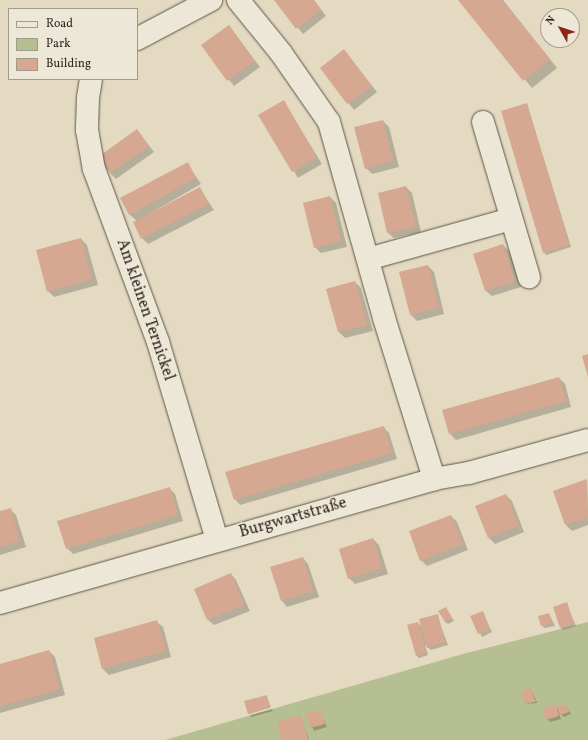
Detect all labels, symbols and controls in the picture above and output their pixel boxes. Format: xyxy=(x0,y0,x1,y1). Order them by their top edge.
legend xyxy=(8,8,138,80)
north arrow xyxy=(540,8,580,48)
text: N xyxy=(543,13,559,29)
text: Road xyxy=(46,16,73,32)
text: Park xyxy=(46,36,71,52)
text: Building xyxy=(46,56,91,72)
street label: Am kleinen Ternickel xyxy=(112,236,178,384)
street label: Burgwartstraße xyxy=(237,493,349,543)

